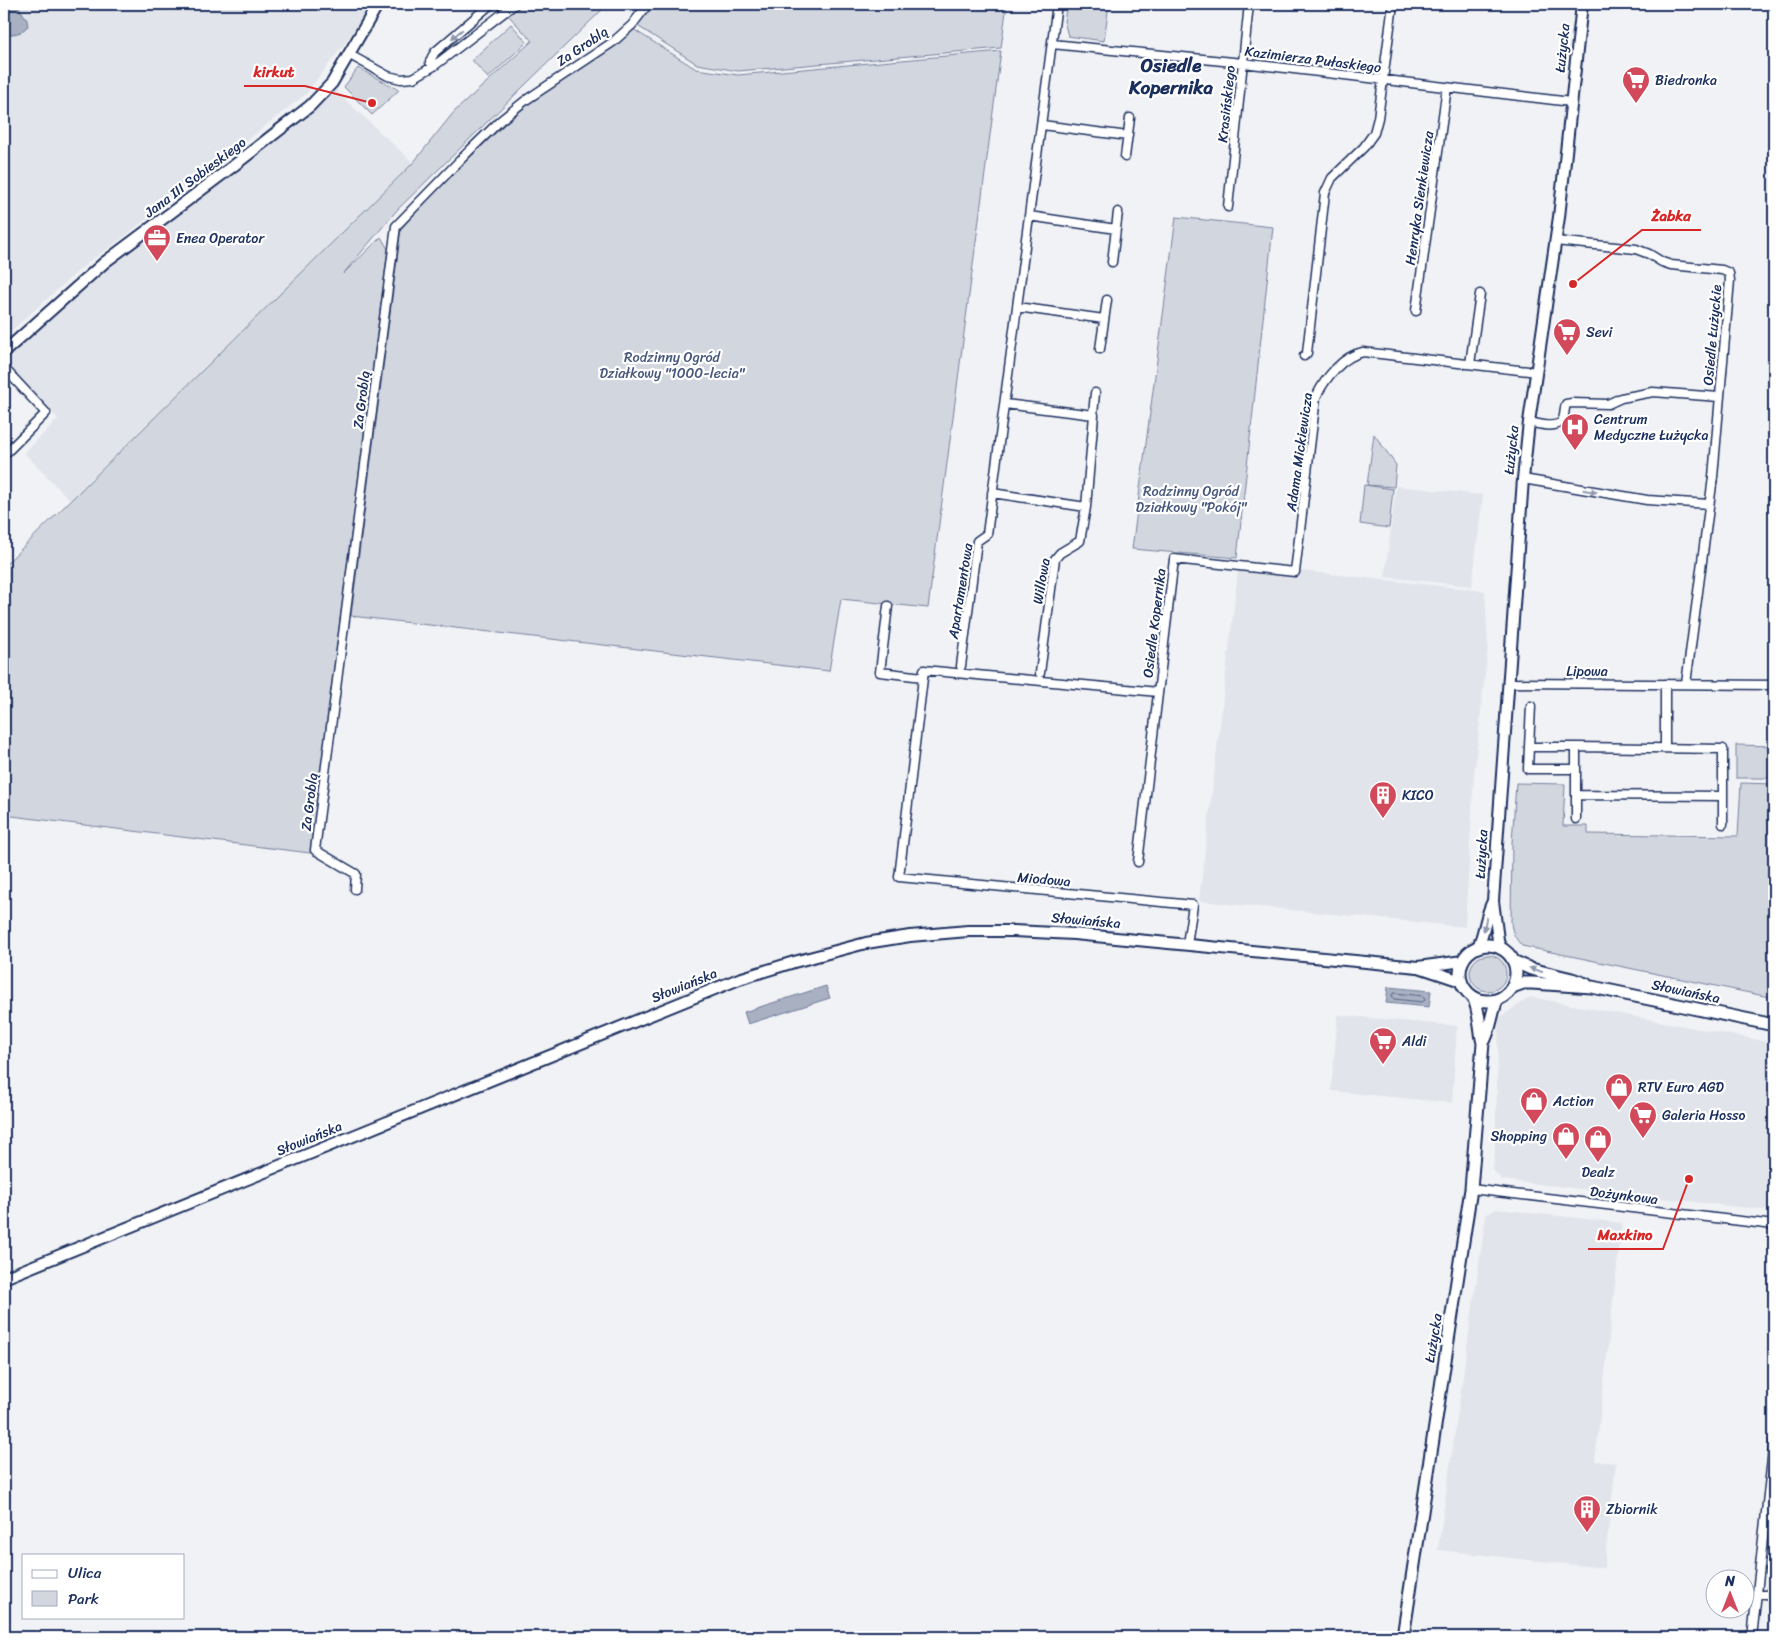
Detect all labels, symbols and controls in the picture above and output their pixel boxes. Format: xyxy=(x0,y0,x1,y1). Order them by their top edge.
street label: Za Groblą xyxy=(551,20,613,73)
street label: Łużycka xyxy=(1547,21,1578,74)
one-way arrow xyxy=(452,28,464,40)
street label: Kazimierza Pułaskiego xyxy=(1243,39,1383,80)
district label: Osiedle Kopernika xyxy=(1128,49,1213,104)
callout: kirkut xyxy=(244,56,305,86)
text: kirkut xyxy=(253,59,295,85)
street label: Krasińskiego xyxy=(1210,64,1243,144)
supermarket icon: Biedronka xyxy=(1621,65,1651,104)
place label: Biedronka xyxy=(1655,68,1717,93)
street label: Henryka Sienkiewicza xyxy=(1398,128,1441,267)
street label: Jana III Sobieskiego xyxy=(138,130,252,225)
callout: Żabka xyxy=(1642,200,1701,230)
text: Żabka xyxy=(1650,203,1691,229)
office icon: Enea Operator xyxy=(142,223,172,262)
place label: Enea Operator xyxy=(176,226,265,251)
street label: Osiedle Łużyckie xyxy=(1696,283,1729,387)
supermarket icon: Sevi xyxy=(1552,317,1582,356)
place label: Sevi xyxy=(1586,320,1613,345)
park label: Rodzinny Ogród Działkowy "1000-lecia" xyxy=(599,345,746,386)
street label: Za Groblą xyxy=(346,370,377,431)
street label: Adama Mickiewicza xyxy=(1279,391,1320,514)
place label: Centrum Medyczne Łużycka xyxy=(1594,407,1709,448)
hospital icon: Centrum Medyczne Łużycka xyxy=(1560,412,1590,451)
street label: Łużycka xyxy=(1496,423,1527,476)
park label: Rodzinny Ogród Działkowy "Pokój" xyxy=(1135,479,1248,520)
one-way arrow xyxy=(1582,487,1598,495)
street label: Apartamentowa xyxy=(940,540,981,642)
street label: Willowa xyxy=(1025,556,1058,606)
street label: Osiedle Kopernika xyxy=(1135,567,1174,679)
street label: Lipowa xyxy=(1566,659,1608,684)
street label: Za Groblą xyxy=(294,772,325,833)
building icon: KICO xyxy=(1368,780,1398,819)
place label: KICO xyxy=(1402,783,1434,808)
street label: Łużycka xyxy=(1468,828,1495,879)
street label: Miodowa xyxy=(1016,865,1072,894)
street label: Słowiańska xyxy=(1050,905,1122,936)
one-way arrow xyxy=(1481,917,1489,933)
street label: Słowiańska xyxy=(647,961,721,1010)
one-way arrow xyxy=(1528,965,1543,973)
street label: Słowiańska xyxy=(1649,972,1722,1011)
supermarket icon: Aldi xyxy=(1368,1026,1398,1065)
place label: Aldi xyxy=(1401,1029,1428,1054)
shop icon: RTV Euro AGD xyxy=(1604,1072,1634,1111)
place label: RTV Euro AGD xyxy=(1638,1075,1724,1100)
shop icon: Action xyxy=(1519,1086,1549,1125)
place label: Action xyxy=(1552,1089,1594,1114)
supermarket icon: Galeria Hosso xyxy=(1628,1100,1658,1139)
place label: Galeria Hosso xyxy=(1662,1103,1745,1128)
street label: Słowiańska xyxy=(272,1114,346,1163)
shop icon: Shopping xyxy=(1551,1121,1581,1160)
place label: Shopping xyxy=(1490,1124,1547,1149)
shop icon: Dealz xyxy=(1583,1124,1613,1163)
place label: Dealz xyxy=(1581,1160,1615,1185)
street label: Dożynkowa xyxy=(1589,1179,1659,1212)
callout: Maxkino xyxy=(1588,1219,1663,1249)
text: Maxkino xyxy=(1596,1222,1653,1248)
street label: Łużycka xyxy=(1417,1311,1450,1364)
building icon: Zbiornik xyxy=(1572,1494,1602,1533)
place label: Zbiornik xyxy=(1606,1497,1658,1522)
legend xyxy=(22,1554,185,1618)
text: Ulica xyxy=(68,1560,102,1586)
north arrow xyxy=(1706,1568,1756,1618)
text: N xyxy=(1724,1569,1735,1594)
text: Park xyxy=(68,1586,99,1612)

